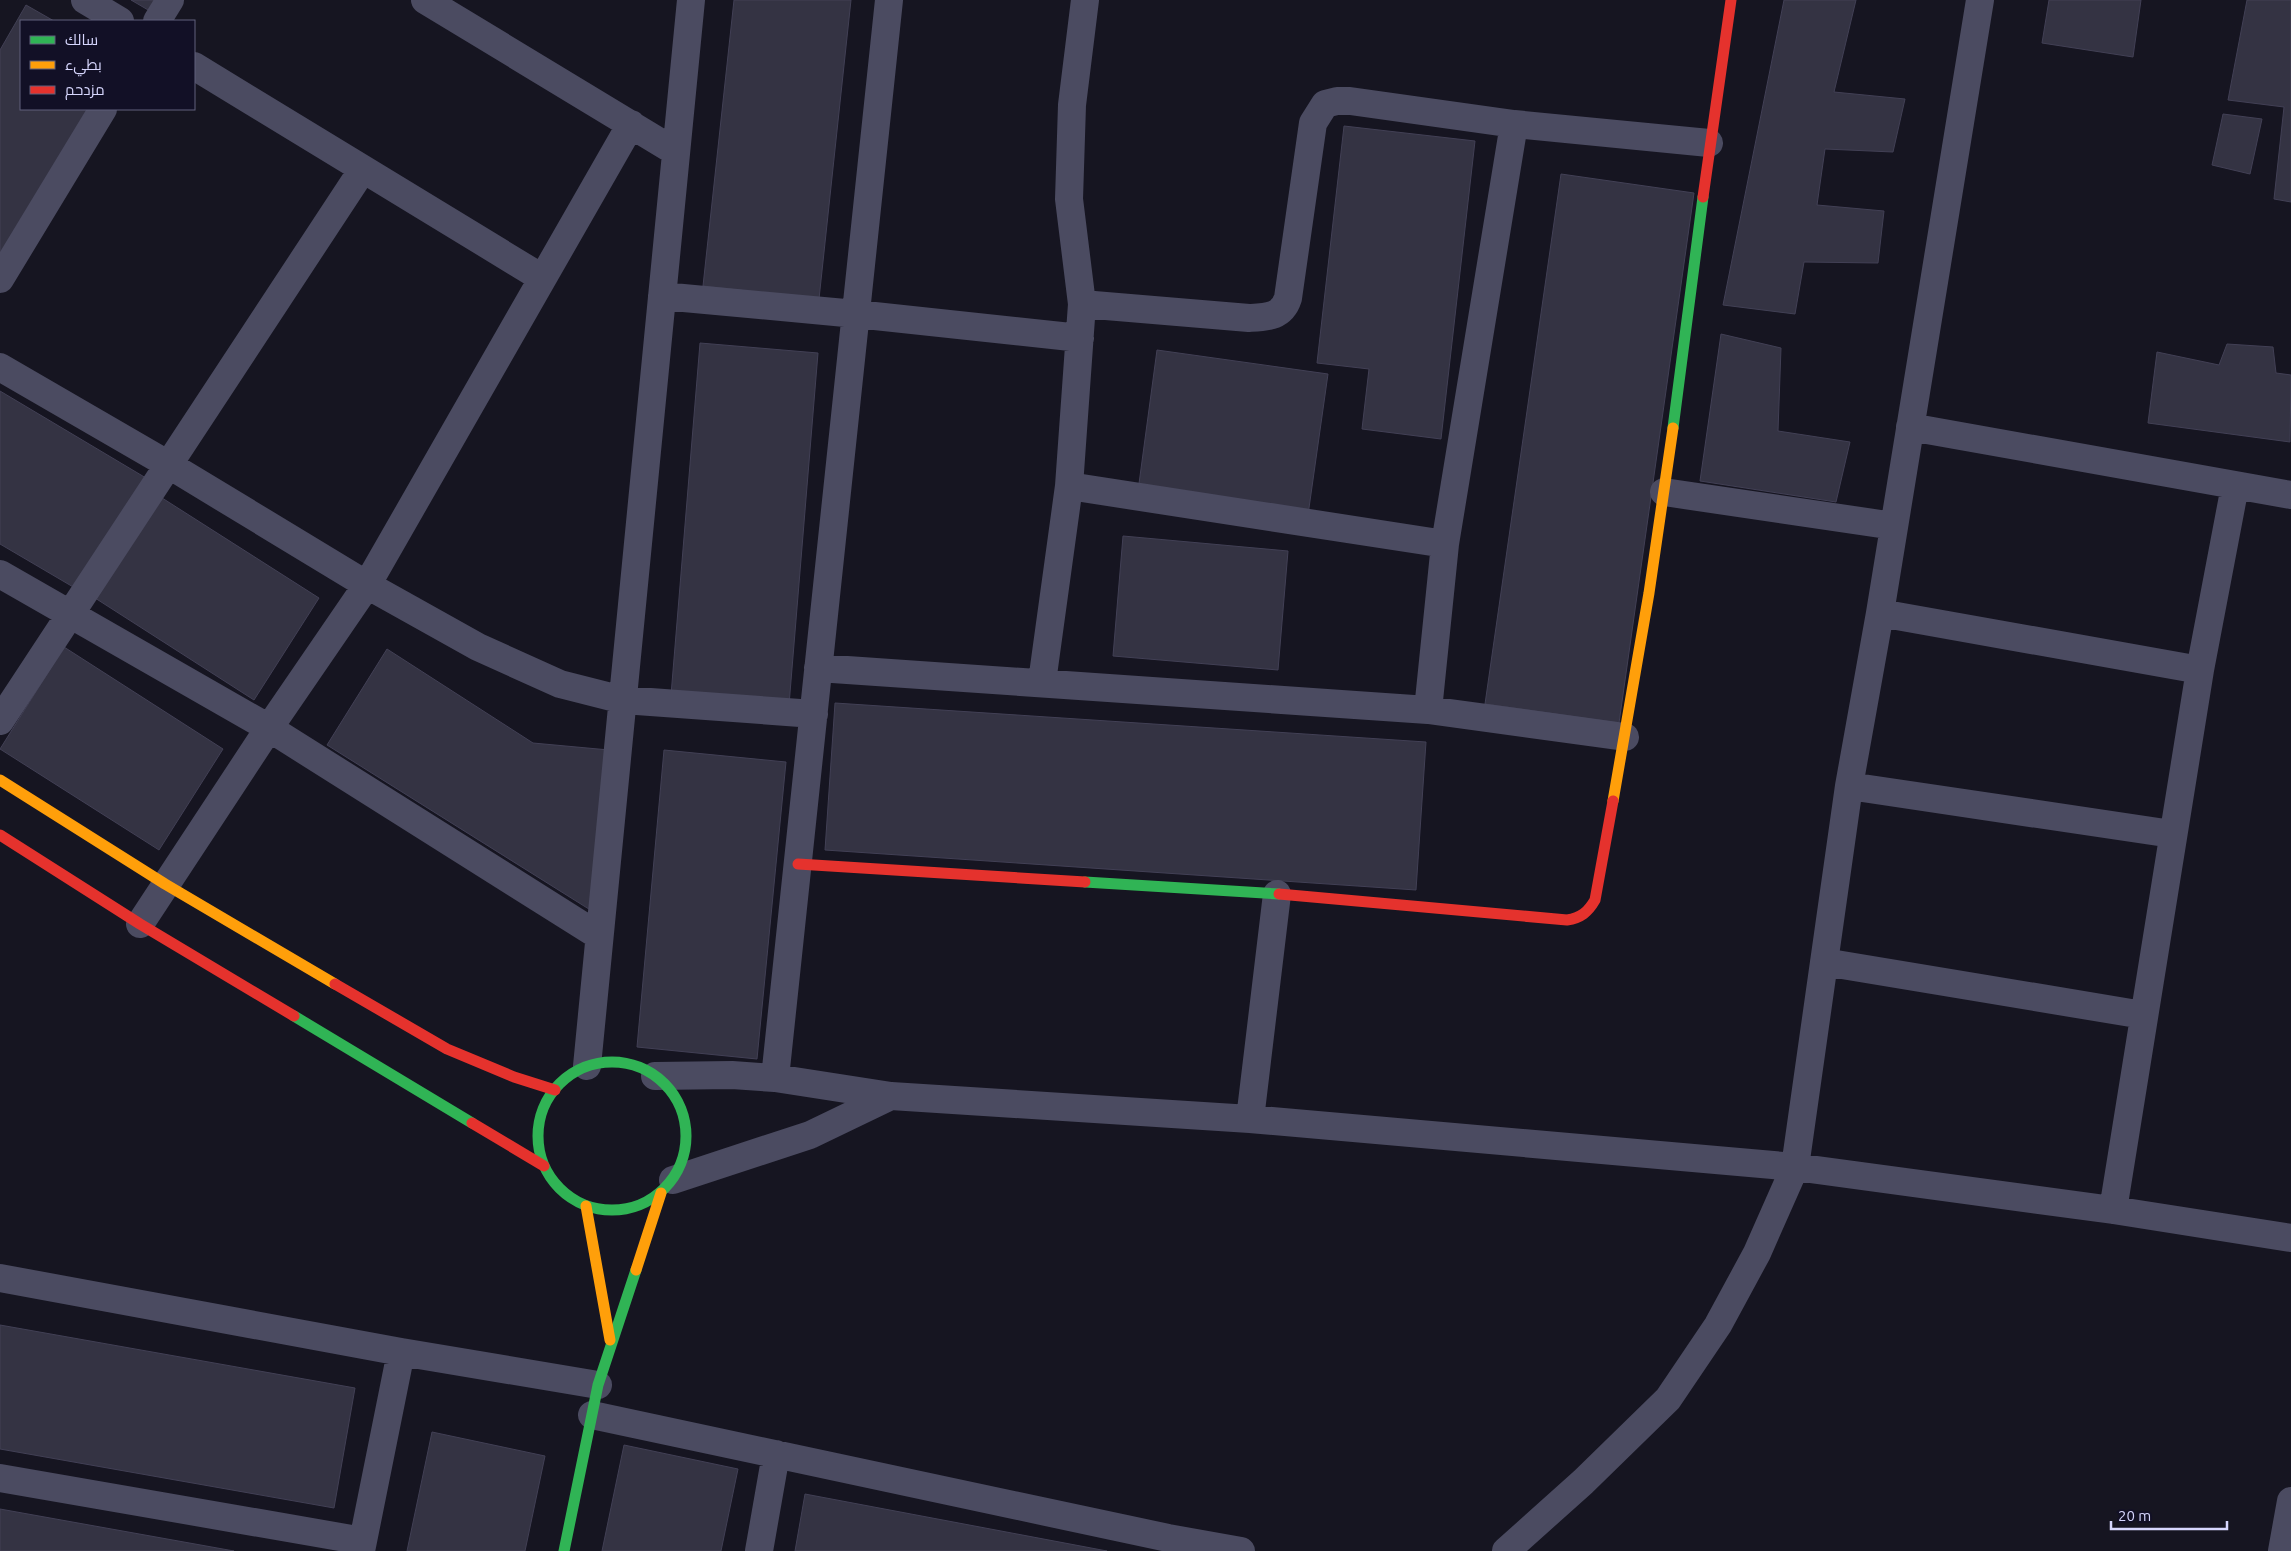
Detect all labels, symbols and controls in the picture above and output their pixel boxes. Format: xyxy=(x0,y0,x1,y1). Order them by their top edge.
legend xyxy=(20,20,195,110)
text: سالك xyxy=(65,31,98,48)
text: بطيء xyxy=(65,56,102,77)
text: مزدحم xyxy=(65,81,105,100)
scale bar xyxy=(2111,1498,2227,1530)
text: 20 m xyxy=(2118,1507,2151,1524)

